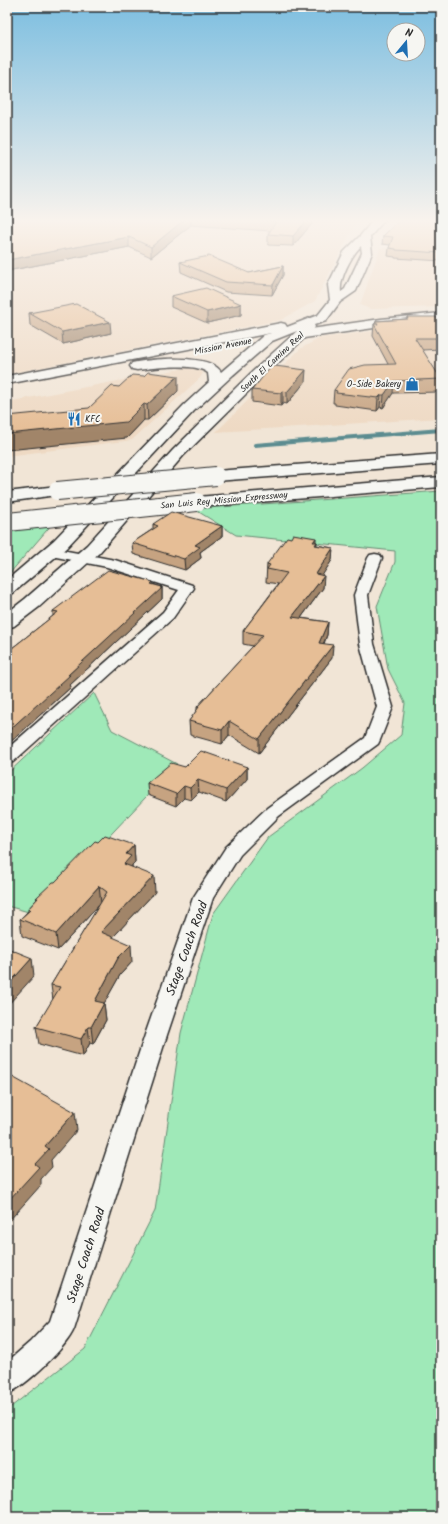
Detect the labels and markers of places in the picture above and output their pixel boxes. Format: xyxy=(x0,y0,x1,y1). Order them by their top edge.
shop icon: O-Side Bakery xyxy=(404,376,420,392)
place label: O-Side Bakery xyxy=(347,377,402,392)
restaurant icon: KFC xyxy=(66,411,82,427)
place label: KFC xyxy=(85,412,100,427)

